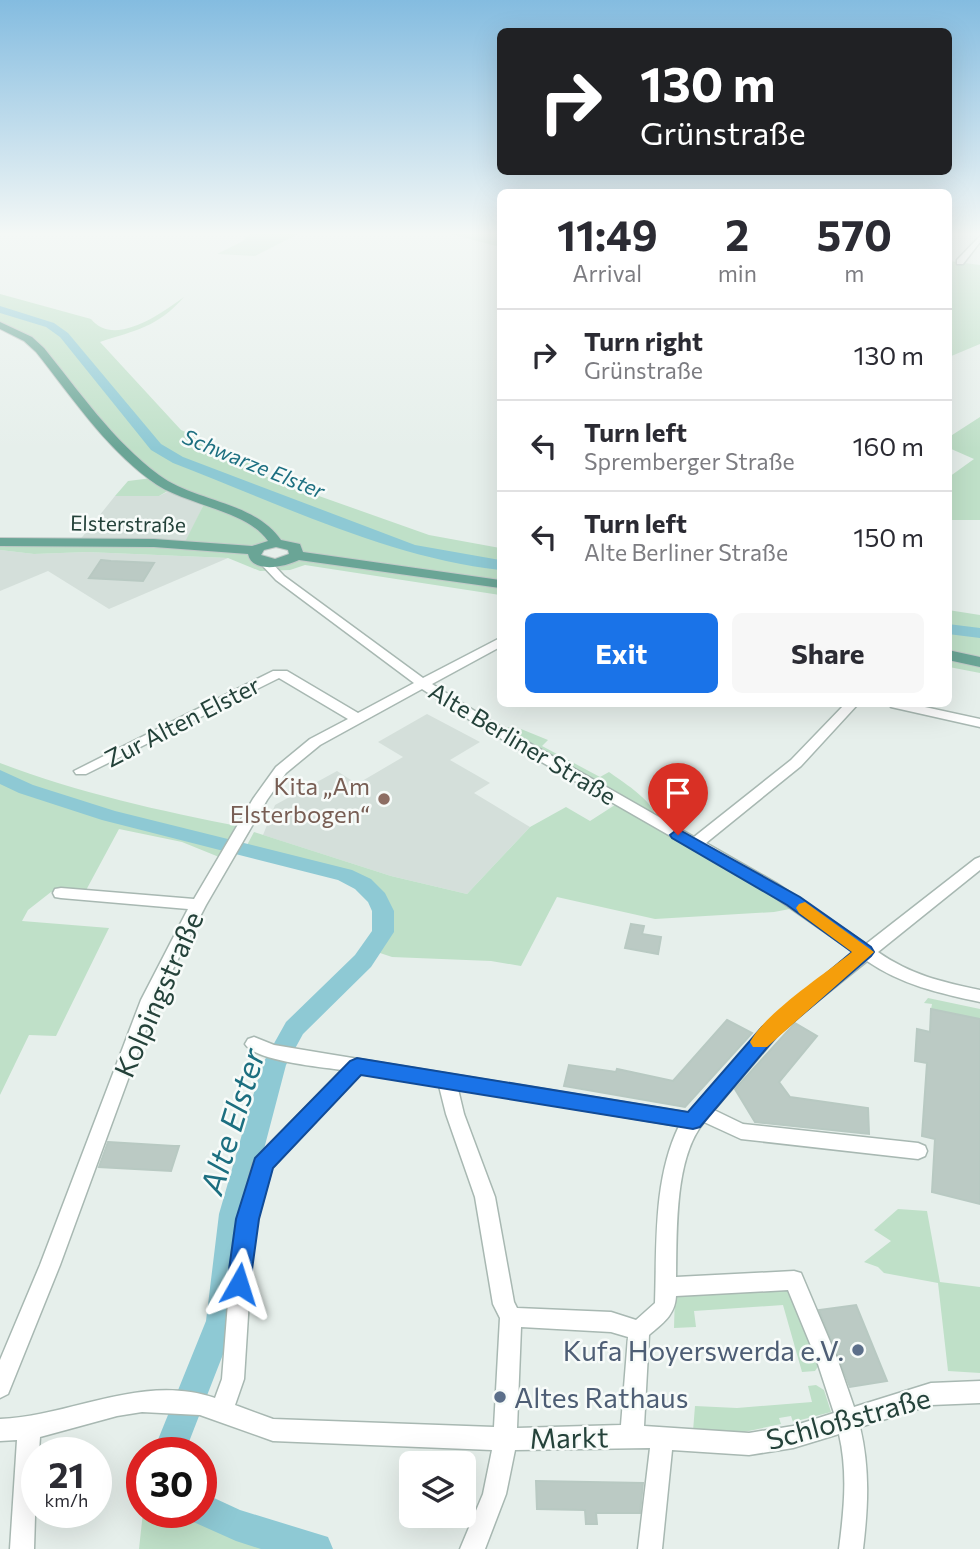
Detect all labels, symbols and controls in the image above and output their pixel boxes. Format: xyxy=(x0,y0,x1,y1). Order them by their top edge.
text: 130 m xyxy=(640,52,775,112)
icon: right xyxy=(525,56,616,147)
text: Grünstraße xyxy=(640,112,806,152)
text: 11:49 xyxy=(557,208,658,260)
text: 2 xyxy=(725,208,749,260)
text: 570 xyxy=(817,208,892,260)
text: Arrival xyxy=(573,259,642,287)
text: min xyxy=(718,259,757,287)
text: m xyxy=(844,259,864,287)
text: Turn right xyxy=(584,325,703,356)
icon: right xyxy=(525,336,563,374)
text: 130 m xyxy=(853,339,924,370)
text: Grünstraße xyxy=(584,356,703,384)
text: Turn left xyxy=(584,416,687,447)
water label: Schwarze Elster xyxy=(179,423,329,503)
icon: left xyxy=(525,427,563,465)
text: 160 m xyxy=(852,430,924,461)
text: Spremberger Straße xyxy=(584,447,795,475)
text: Turn left xyxy=(584,507,687,538)
street label: Elsterstraße xyxy=(70,509,186,537)
icon: left xyxy=(525,518,563,556)
text: 150 m xyxy=(853,521,924,552)
text: Alte Berliner Straße xyxy=(584,538,788,566)
button: Exit xyxy=(525,613,718,693)
button: Share xyxy=(732,613,924,693)
street label: Zur Alten Elster xyxy=(100,669,265,773)
street label: Alte Berliner Straße xyxy=(424,676,622,810)
pin xyxy=(648,763,708,835)
place label: Kita „Am Elsterbogen“ xyxy=(230,771,370,828)
icon: arrive xyxy=(659,774,697,812)
marker: Kita „Am Elsterbogen“ xyxy=(376,791,392,807)
street label: Kolpingstraße xyxy=(106,906,210,1082)
water label: Alte Elster xyxy=(190,1042,272,1200)
position arrow xyxy=(202,1247,276,1321)
place label: Kufa Hoyerswerda e.V. xyxy=(563,1333,844,1367)
marker: Kufa Hoyerswerda e.V. xyxy=(850,1342,866,1358)
place label: Altes Rathaus xyxy=(514,1380,688,1414)
street label: Schloßstraße xyxy=(762,1380,934,1456)
marker: Altes Rathaus xyxy=(492,1389,508,1405)
street label: Markt xyxy=(529,1419,609,1455)
speed limit sign: 30 xyxy=(126,1437,217,1528)
map controls xyxy=(399,1451,476,1528)
button: layers xyxy=(399,1451,476,1528)
text: 21 xyxy=(49,1452,84,1495)
text: km/h xyxy=(45,1489,88,1511)

